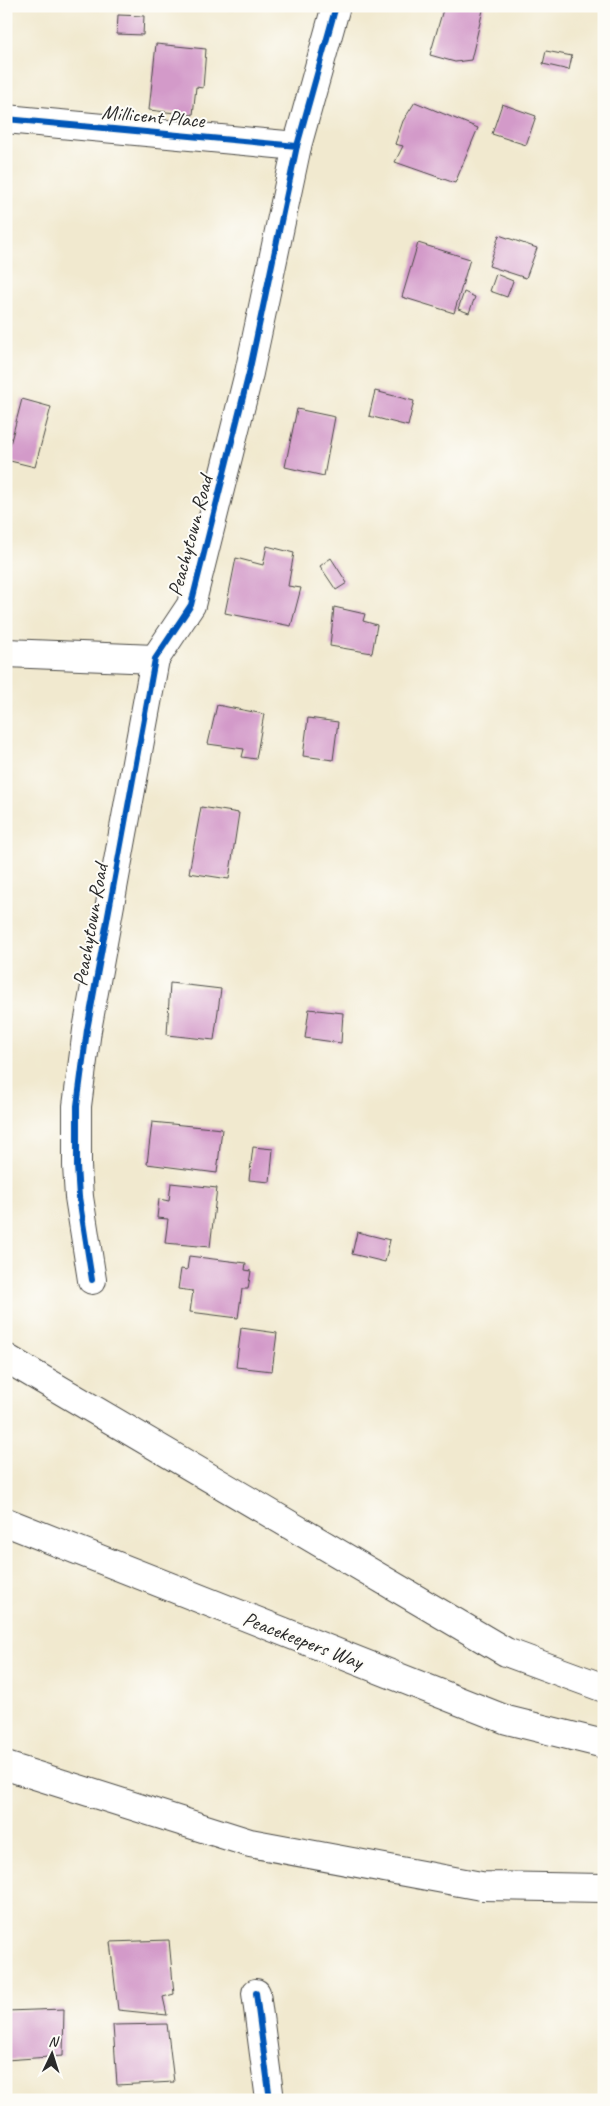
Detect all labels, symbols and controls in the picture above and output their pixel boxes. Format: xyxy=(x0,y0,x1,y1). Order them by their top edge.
street label: Millicent Place xyxy=(100,99,207,134)
street label: Peachytown Road xyxy=(161,469,220,599)
street label: Peachytown Road xyxy=(66,858,114,988)
street label: Peacekeepers Way xyxy=(239,1605,368,1675)
north arrow xyxy=(28,2028,78,2078)
text: N xyxy=(48,2033,60,2050)

